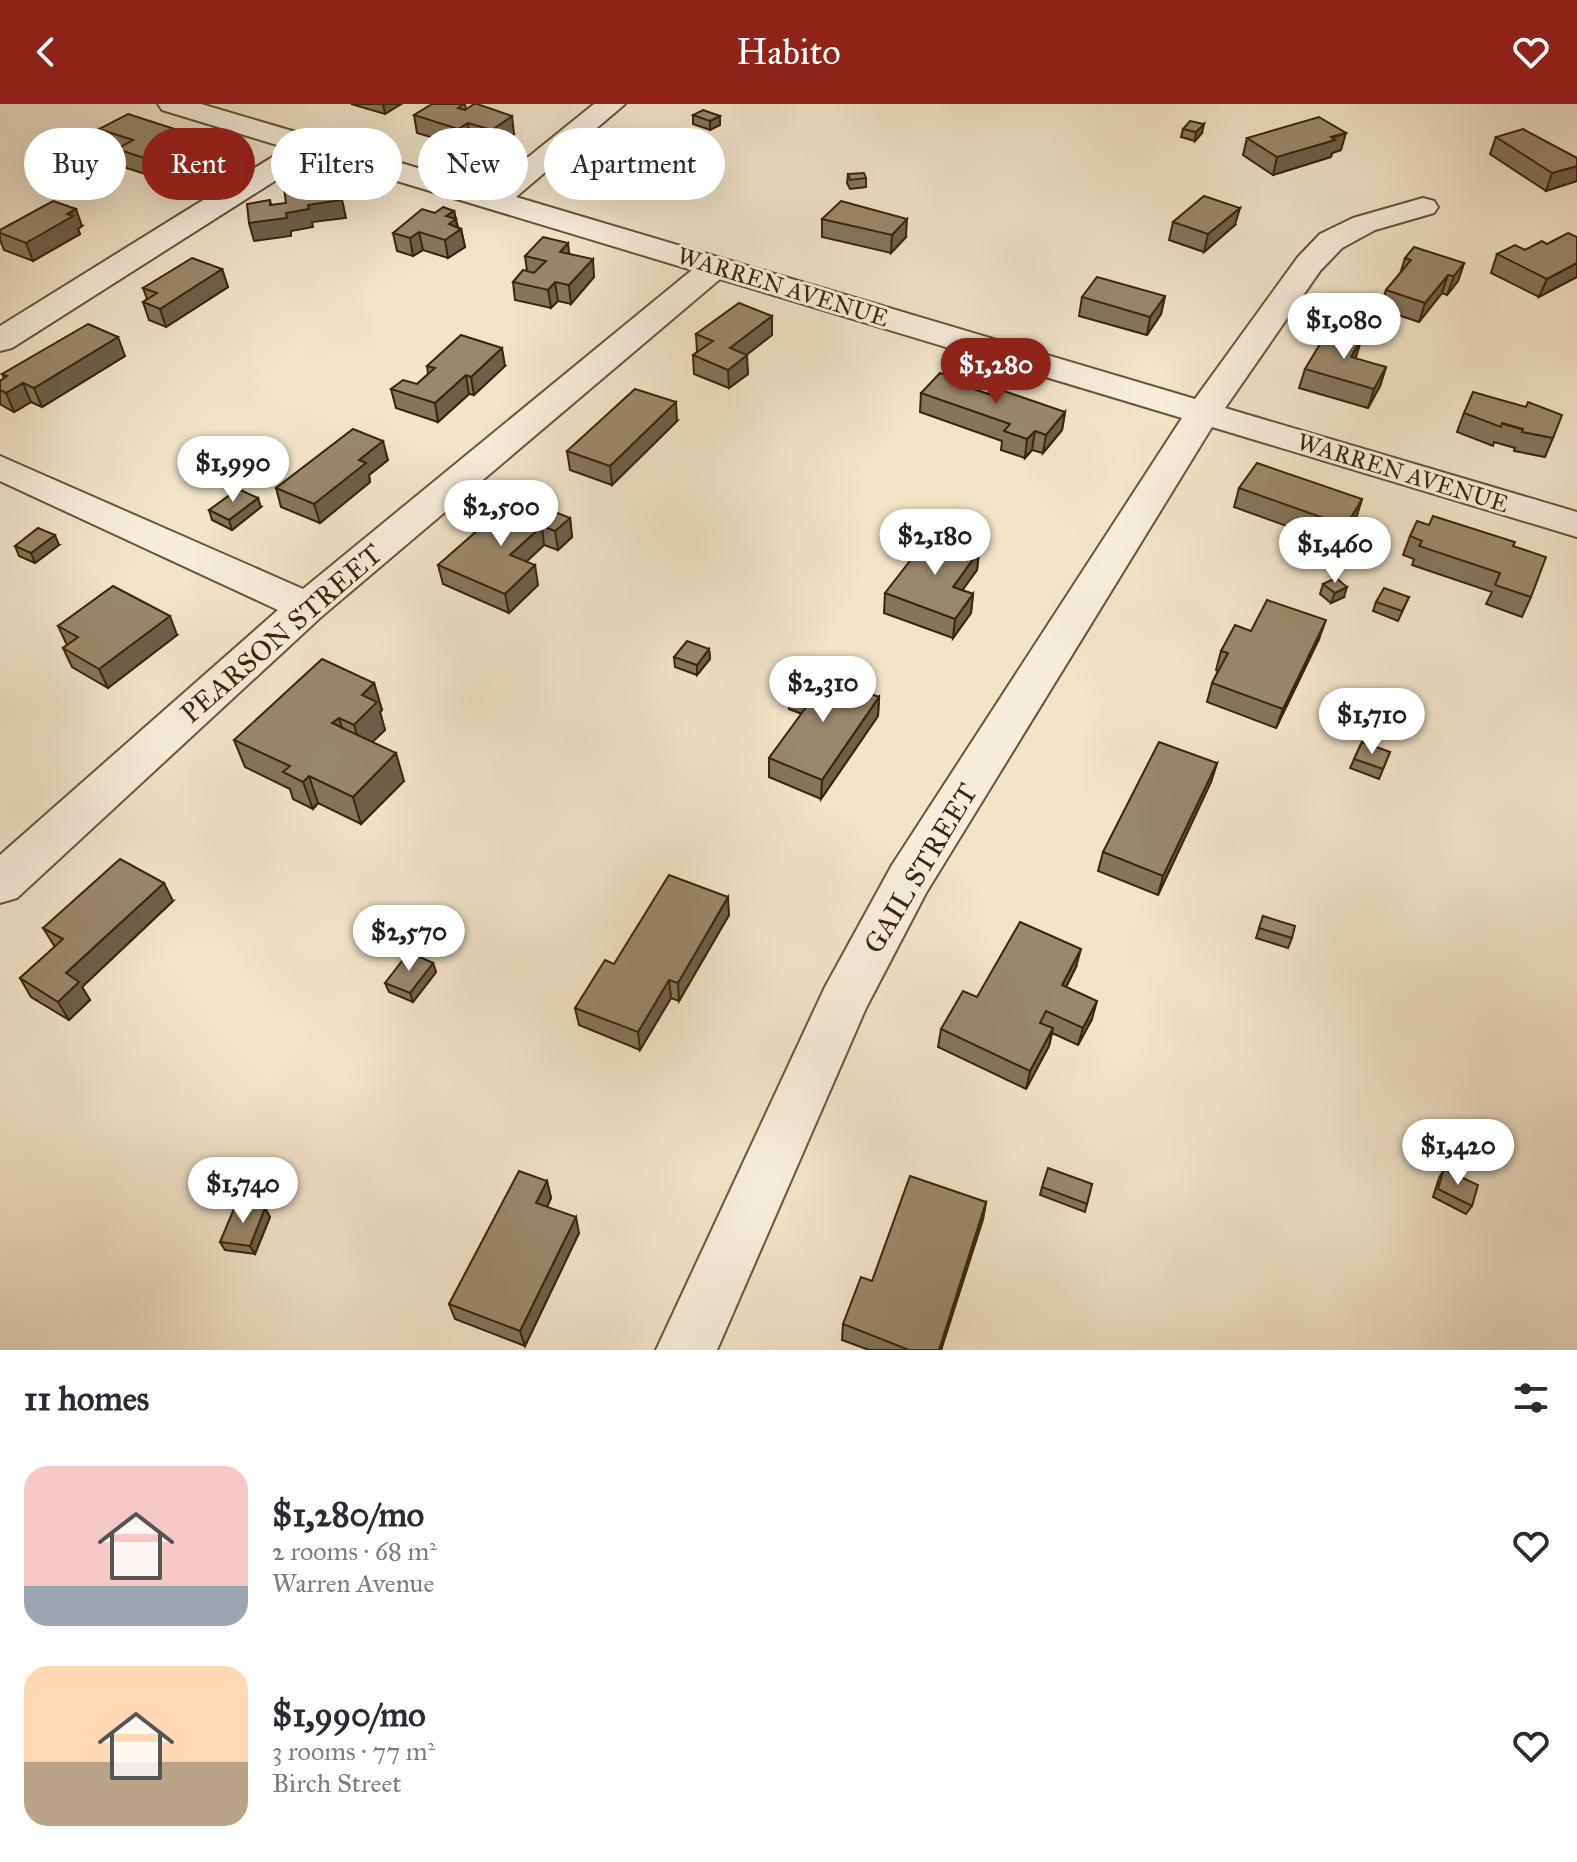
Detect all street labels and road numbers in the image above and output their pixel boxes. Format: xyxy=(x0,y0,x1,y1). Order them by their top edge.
street label: WARREN AVENUE xyxy=(674,241,892,333)
street label: WARREN AVENUE xyxy=(1294,427,1512,519)
street label: PEARSON STREET xyxy=(173,536,389,730)
street label: GAIL STREET xyxy=(856,777,985,960)

